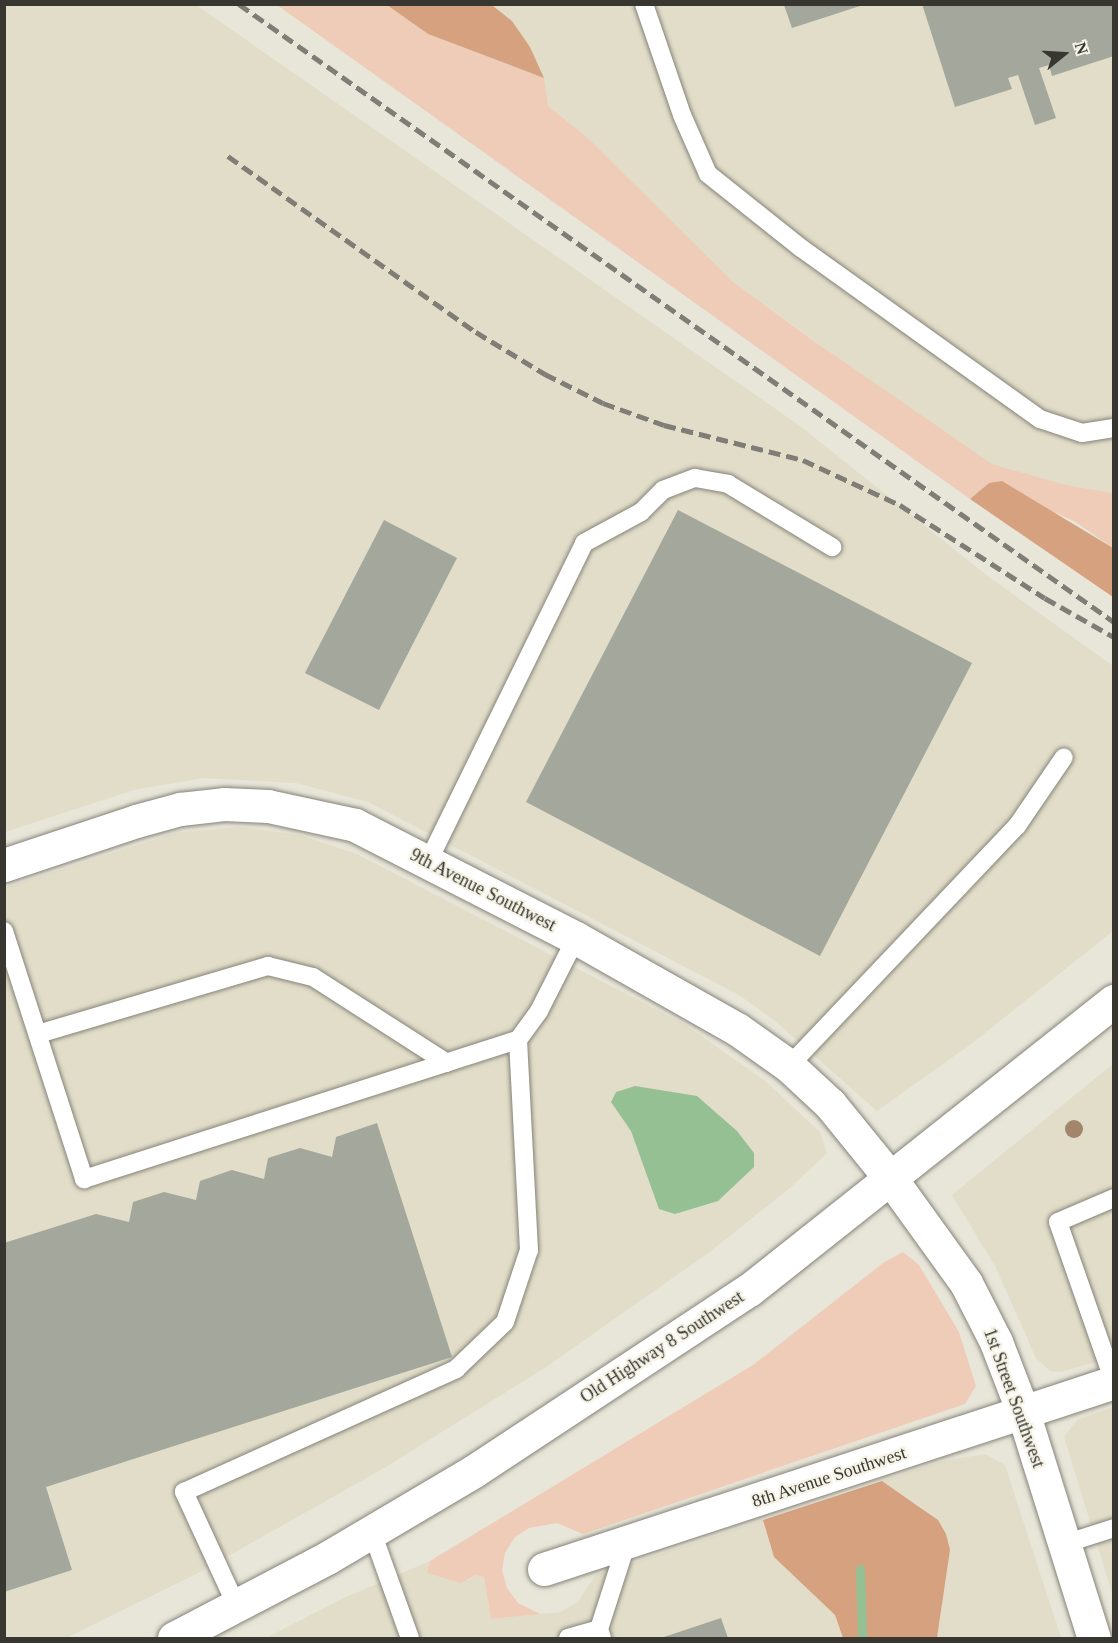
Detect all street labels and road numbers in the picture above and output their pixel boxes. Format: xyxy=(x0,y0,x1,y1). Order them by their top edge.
street label: 9th Avenue Southwest xyxy=(406,844,560,936)
street label: Old Highway 8 Southwest xyxy=(576,1286,748,1408)
street label: 1st Street Southwest xyxy=(979,1325,1049,1471)
street label: 8th Avenue Southwest xyxy=(749,1442,909,1512)

